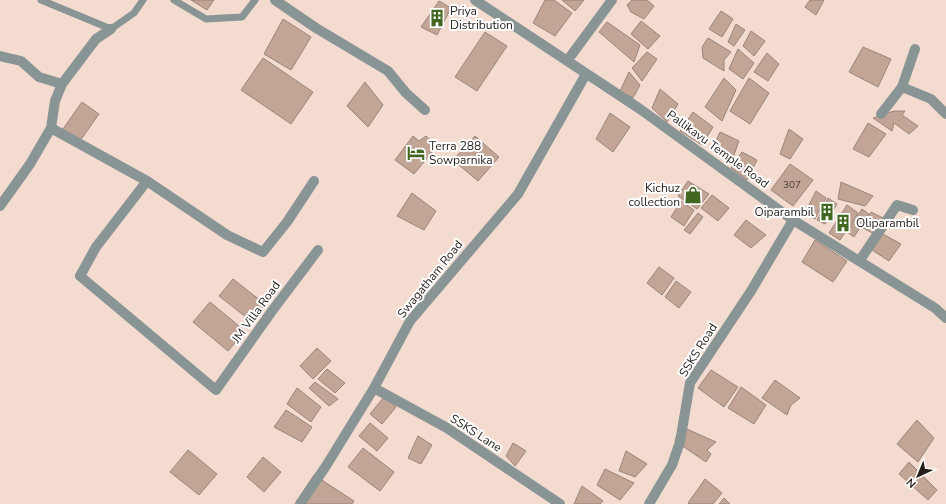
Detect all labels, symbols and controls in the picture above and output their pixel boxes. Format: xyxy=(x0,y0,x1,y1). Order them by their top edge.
place label: Priya Distribution xyxy=(450,3,513,33)
building icon: Priya Distribution xyxy=(427,8,447,28)
street label: Pallikavu Temple Road xyxy=(664,106,772,192)
place label: Terra 288 Sowparnika xyxy=(429,138,493,168)
hotel icon: Terra 288 Sowparnika xyxy=(406,143,426,163)
house number: 307 xyxy=(783,178,801,192)
place label: Kichuz collection xyxy=(628,180,680,210)
shop icon: Kichuz collection xyxy=(683,185,703,205)
building icon: Oiparambil xyxy=(817,202,837,222)
place label: Oiparambil xyxy=(754,204,814,220)
building icon: Oliparambil xyxy=(833,213,853,233)
place label: Oliparambil xyxy=(856,215,920,231)
street label: Swagatham Road xyxy=(394,237,466,321)
street label: JM Villa Road xyxy=(228,278,284,347)
street label: SSKS Road xyxy=(675,320,721,380)
street label: SSKS Lane xyxy=(447,410,505,456)
north arrow xyxy=(898,456,938,496)
text: N xyxy=(903,475,920,491)

